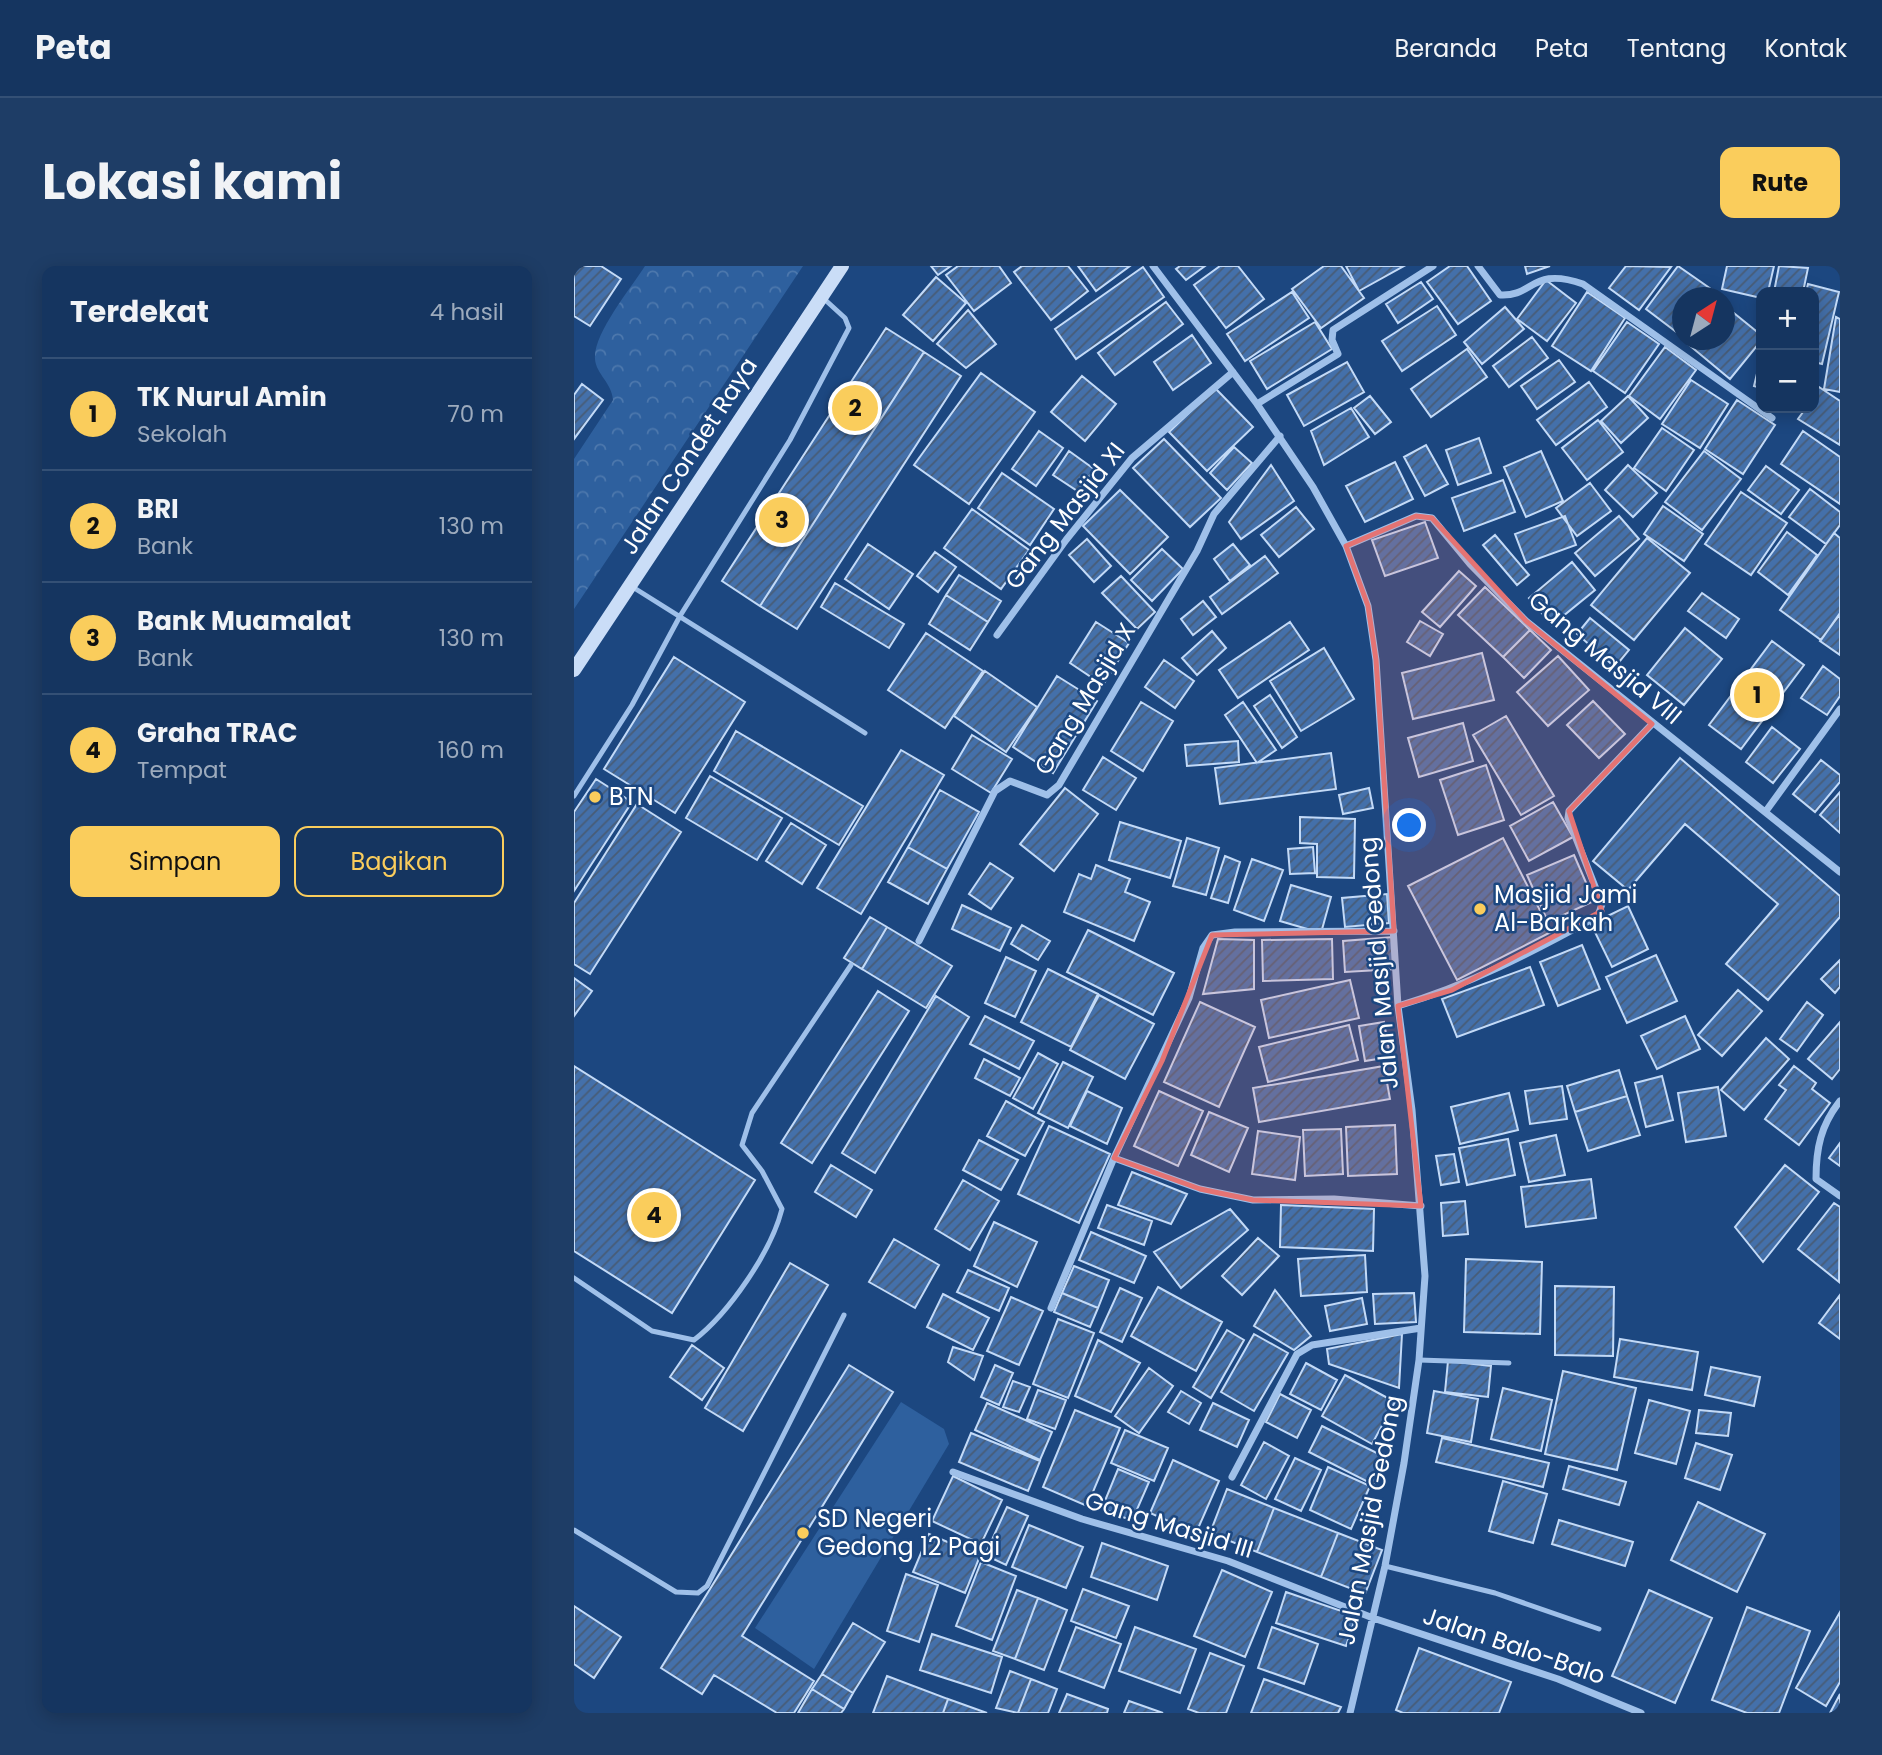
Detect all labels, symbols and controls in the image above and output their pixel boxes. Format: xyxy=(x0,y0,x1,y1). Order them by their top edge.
text: Peta xyxy=(35,24,112,71)
text: Beranda xyxy=(1394,32,1497,65)
text: Peta xyxy=(1535,32,1589,65)
text: Tentang xyxy=(1627,32,1727,65)
text: Kontak xyxy=(1765,32,1847,65)
button: Rute xyxy=(1720,147,1840,218)
text: Lokasi kami xyxy=(42,148,342,216)
north arrow xyxy=(1672,287,1735,350)
map controls xyxy=(1756,287,1819,413)
button: + xyxy=(1756,287,1819,350)
text: Terdekat xyxy=(70,290,209,333)
text: 4 hasil xyxy=(430,296,504,328)
button: − xyxy=(1756,350,1819,413)
street label: Jalan Condet Raya xyxy=(612,351,765,561)
text: TK Nurul Amin xyxy=(137,379,327,415)
pin: 2 xyxy=(832,382,878,434)
text: 1 xyxy=(89,398,97,430)
text: 70 m xyxy=(447,398,504,430)
text: Sekolah xyxy=(137,418,227,450)
street label: Gang Masjid XI xyxy=(997,436,1132,596)
text: BRI xyxy=(137,491,179,527)
pin: 3 xyxy=(759,494,805,546)
text: 2 xyxy=(86,510,100,542)
text: 130 m xyxy=(439,510,504,542)
text: Bank xyxy=(137,530,193,562)
street label: Gang Masjid VIII xyxy=(1522,584,1689,732)
text: Bank Muamalat xyxy=(137,603,351,639)
street label: Gang Masjid X xyxy=(1026,617,1143,781)
text: 3 xyxy=(86,622,100,654)
text: 130 m xyxy=(439,622,504,654)
text: Bank xyxy=(137,642,193,674)
pin: 1 xyxy=(1734,669,1780,721)
text: Graha TRAC xyxy=(137,715,298,751)
text: 4 xyxy=(85,734,101,766)
text: 160 m xyxy=(438,734,504,766)
text: Tempat xyxy=(137,754,227,786)
place label: BTN xyxy=(609,780,654,813)
marker: BTN xyxy=(587,789,603,805)
your location xyxy=(1392,808,1426,842)
button: Simpan xyxy=(70,826,280,897)
button: Bagikan xyxy=(294,826,504,897)
street label: Jalan Masjid Gedong xyxy=(1351,835,1406,1091)
place label: Masjid Jami Al-Barkah xyxy=(1494,878,1637,939)
marker: Masjid Jami Al-Barkah xyxy=(1472,901,1488,917)
pin: 4 xyxy=(631,1189,677,1241)
street label: Jalan Masjid Gedong xyxy=(1329,1392,1410,1647)
street label: Gang Masjid III xyxy=(1081,1483,1257,1566)
place label: SD Negeri Gedong 12 Pagi xyxy=(817,1502,1000,1563)
marker: SD Negeri Gedong 12 Pagi xyxy=(795,1525,811,1541)
street label: Jalan Balo-Balo xyxy=(1419,1599,1610,1692)

